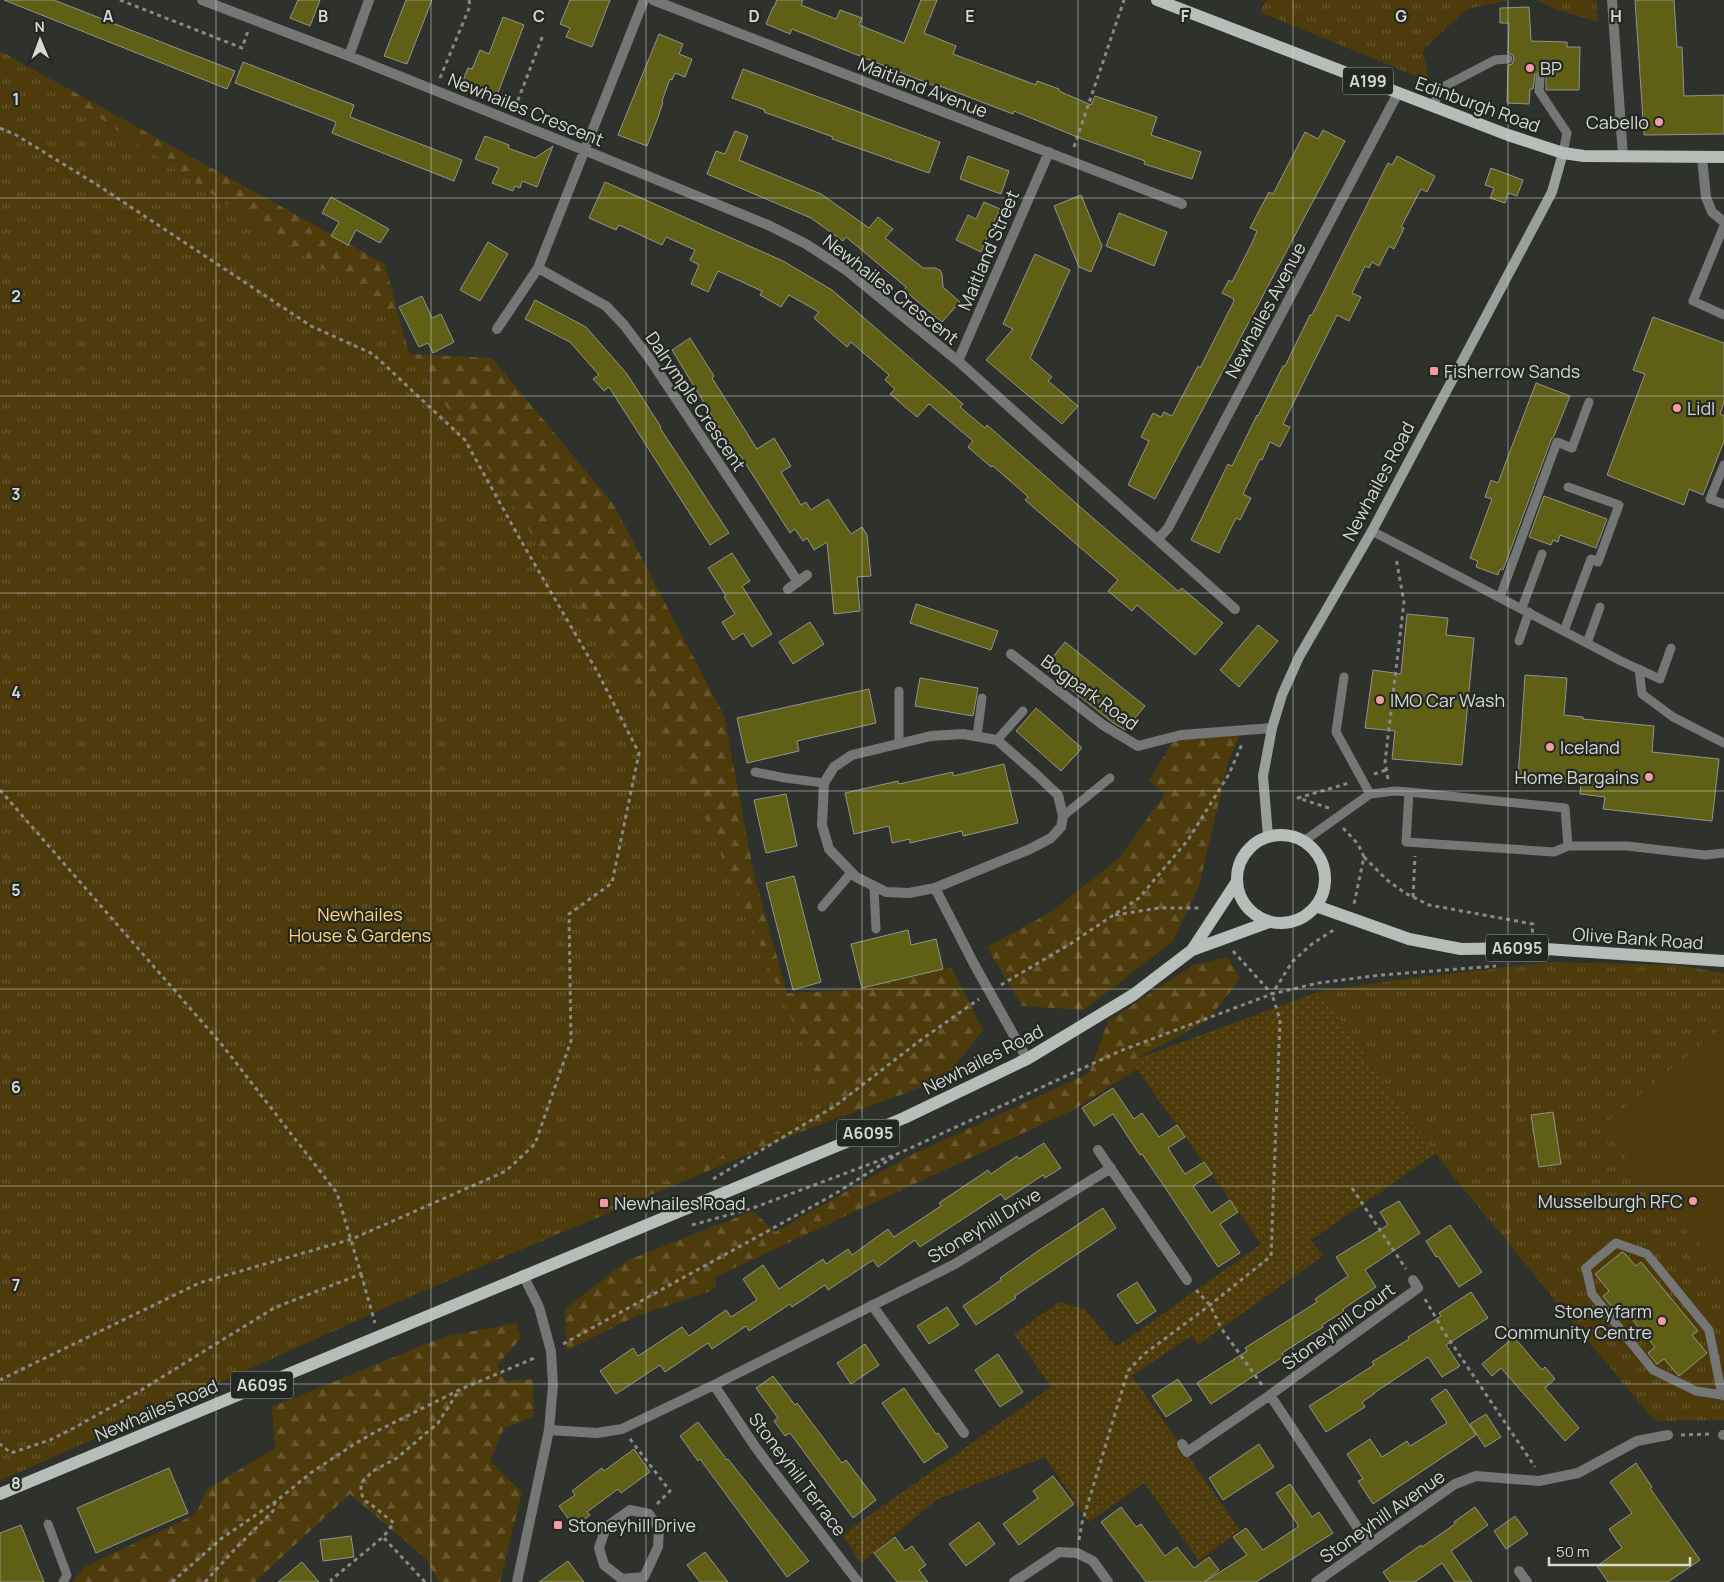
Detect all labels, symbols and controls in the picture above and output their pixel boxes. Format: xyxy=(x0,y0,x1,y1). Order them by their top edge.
text: A xyxy=(103,5,114,27)
text: B xyxy=(318,5,328,27)
text: C xyxy=(533,5,545,27)
text: D xyxy=(748,5,760,27)
text: E xyxy=(965,5,975,27)
text: F xyxy=(1181,5,1190,27)
text: G xyxy=(1395,5,1407,27)
text: H xyxy=(1610,5,1622,27)
north arrow xyxy=(15,15,65,65)
text: N xyxy=(35,17,45,36)
street label: Maitland Avenue xyxy=(855,51,991,123)
place label: BP xyxy=(1540,56,1562,80)
marker: BP xyxy=(1524,62,1536,74)
street label: Newhailes Crescent xyxy=(445,67,607,151)
road number: A199 xyxy=(1343,68,1393,94)
street label: Edinburgh Road xyxy=(1412,70,1544,138)
text: 1 xyxy=(12,88,20,110)
place label: Cabello xyxy=(1586,110,1649,134)
marker: Cabello xyxy=(1653,116,1665,128)
street label: Maitland Street xyxy=(952,186,1024,314)
street label: Newhailes Crescent xyxy=(818,228,964,350)
street label: Newhailes Avenue xyxy=(1219,238,1311,382)
text: 2 xyxy=(11,285,21,307)
street label: Dalrymple Crescent xyxy=(640,327,752,475)
place label: Fisherrow Sands xyxy=(1444,359,1580,383)
marker: Fisherrow Sands xyxy=(1428,365,1440,377)
place label: Lidl xyxy=(1687,396,1715,420)
marker: Lidl xyxy=(1671,402,1683,414)
street label: Newhailes Road xyxy=(1337,417,1419,545)
text: 3 xyxy=(11,483,21,505)
street label: Bogpark Road xyxy=(1037,649,1143,735)
text: 4 xyxy=(11,681,21,703)
place label: IMO Car Wash xyxy=(1390,688,1505,712)
marker: IMO Car Wash xyxy=(1374,694,1386,706)
place label: Iceland xyxy=(1560,735,1620,759)
marker: Iceland xyxy=(1544,741,1556,753)
place label: Home Bargains xyxy=(1515,765,1639,789)
marker: Home Bargains xyxy=(1643,771,1655,783)
text: 5 xyxy=(11,879,21,901)
park label: Newhailes House & Gardens xyxy=(289,902,431,947)
street label: Olive Bank Road xyxy=(1572,921,1704,955)
road number: A6095 xyxy=(1486,934,1548,961)
street label: Newhailes Road xyxy=(919,1018,1047,1100)
text: 6 xyxy=(11,1076,21,1098)
road number: A6095 xyxy=(837,1120,899,1146)
street label: Stoneyhill Drive xyxy=(923,1182,1045,1268)
place label: Musselburgh RFC xyxy=(1538,1189,1683,1213)
place label: Newhailes Road xyxy=(614,1191,746,1215)
marker: Musselburgh RFC xyxy=(1687,1195,1699,1207)
marker: Newhailes Road xyxy=(598,1197,610,1209)
text: 7 xyxy=(12,1274,20,1296)
street label: Stoneyhill Court xyxy=(1277,1277,1399,1375)
place label: Stoneyfarm Community Centre xyxy=(1494,1299,1652,1344)
marker: Stoneyfarm Community Centre xyxy=(1656,1315,1668,1327)
road number: A6095 xyxy=(231,1372,293,1398)
street label: Newhailes Road xyxy=(91,1373,221,1447)
street label: Stoneyhill Terrace xyxy=(744,1407,852,1541)
street label: Stoneyhill Avenue xyxy=(1315,1464,1449,1568)
text: 8 xyxy=(11,1472,21,1494)
place label: Stoneyhill Drive xyxy=(568,1513,696,1537)
marker: Stoneyhill Drive xyxy=(552,1519,564,1531)
scale bar xyxy=(1549,1534,1690,1566)
text: 50 m xyxy=(1556,1541,1590,1562)

